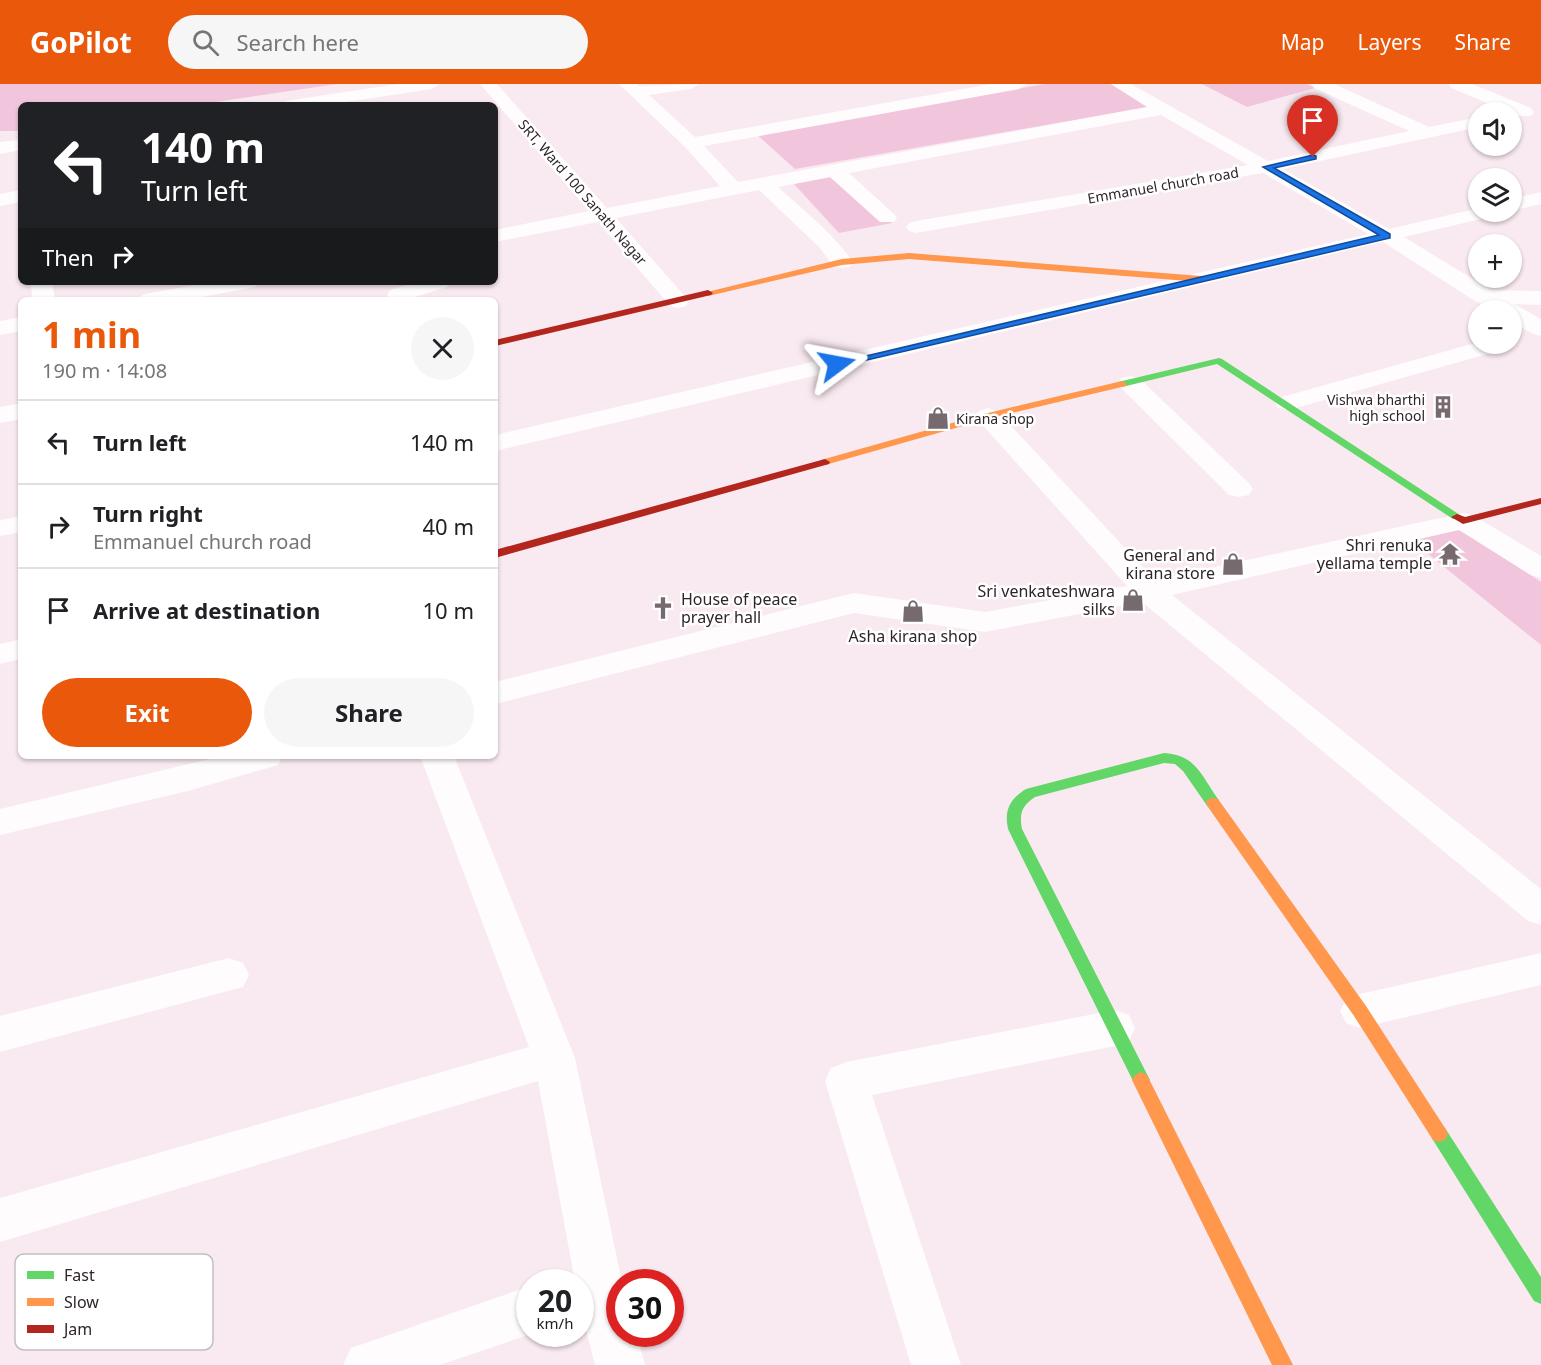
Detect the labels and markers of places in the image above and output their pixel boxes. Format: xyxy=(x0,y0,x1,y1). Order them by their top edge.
pin xyxy=(1287,95,1338,157)
place label: Vishwa bharthi high school xyxy=(1327,390,1425,425)
building icon: Vishwa bharthi high school xyxy=(1430,394,1456,420)
shop icon: Kirana shop xyxy=(925,405,951,431)
place label: Kirana shop xyxy=(956,409,1034,428)
place label: Shri renuka yellama temple xyxy=(1317,534,1432,574)
temple icon: Shri renuka yellama temple xyxy=(1437,541,1463,567)
place label: General and kirana store xyxy=(1123,544,1215,584)
shop icon: General and kirana store xyxy=(1220,551,1246,577)
place label: Sri venkateshwara silks xyxy=(978,580,1115,620)
shop icon: Sri venkateshwara silks xyxy=(1120,587,1146,613)
place label: House of peace prayer hall xyxy=(681,588,797,628)
church icon: House of peace prayer hall xyxy=(650,595,676,621)
shop icon: Asha kirana shop xyxy=(900,598,926,624)
place label: Asha kirana shop xyxy=(849,625,977,647)

